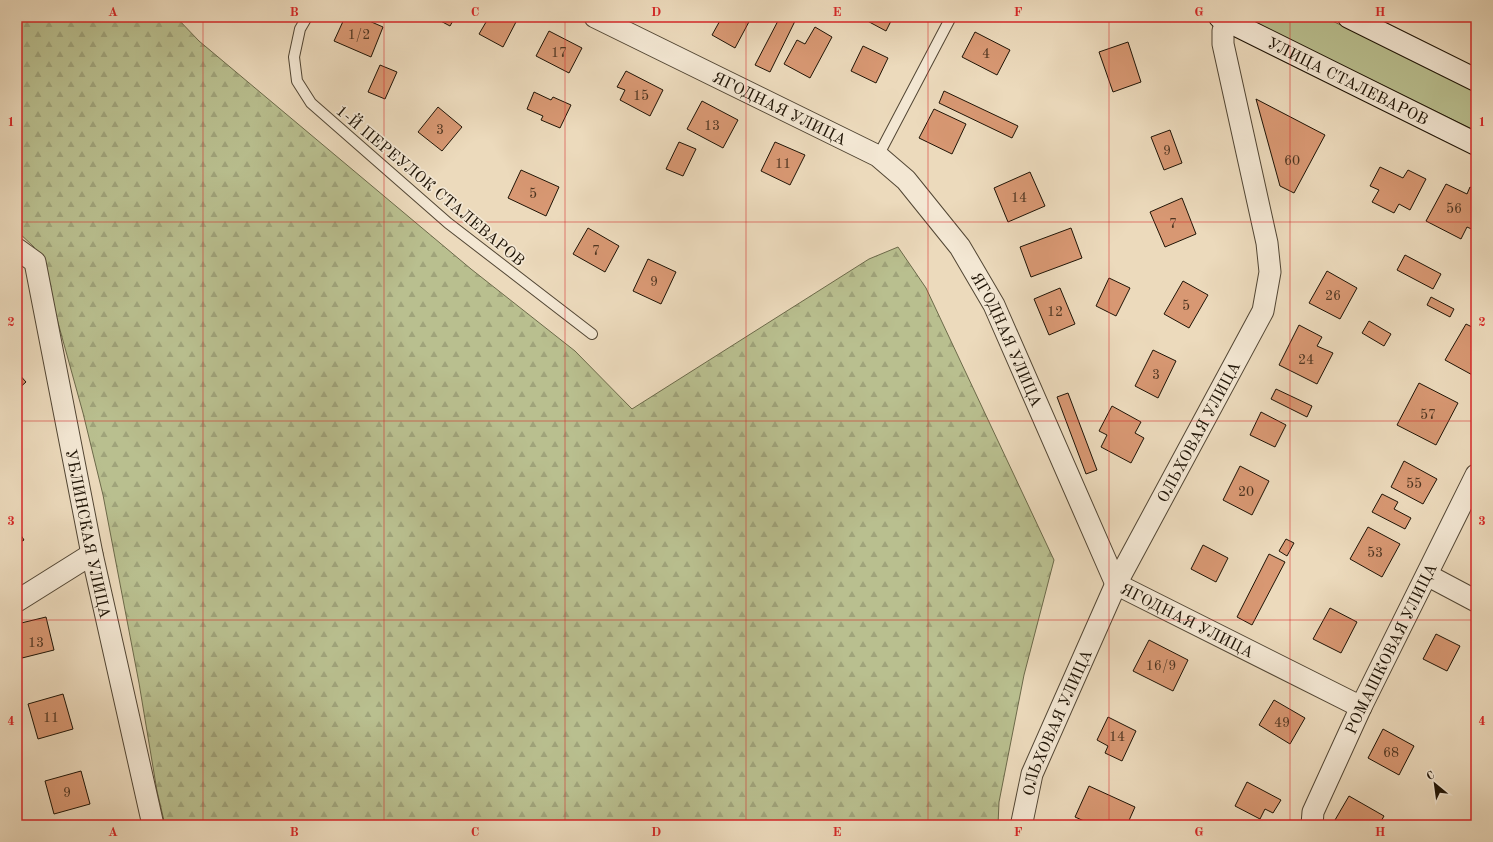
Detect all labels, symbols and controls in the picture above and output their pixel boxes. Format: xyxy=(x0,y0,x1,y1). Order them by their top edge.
text: A xyxy=(108,6,118,19)
text: B xyxy=(289,6,299,19)
text: C xyxy=(471,6,479,19)
text: D xyxy=(651,6,661,19)
text: E xyxy=(833,6,842,19)
text: F xyxy=(1014,6,1023,19)
text: G xyxy=(1194,6,1204,19)
text: H xyxy=(1375,6,1386,19)
house number: 1/2 xyxy=(348,28,370,42)
street label: УЛИЦА СТАЛЕВАРОВ xyxy=(1264,36,1430,129)
house number: 17 xyxy=(551,46,567,60)
house number: 4 xyxy=(982,47,990,61)
street label: ЯГОДНАЯ УЛИЦА xyxy=(710,70,848,149)
house number: 15 xyxy=(633,89,649,103)
street label: 1-Й ПЕРЕУЛОК СТАЛЕВАРОВ xyxy=(333,100,529,270)
text: 1 xyxy=(7,116,15,129)
text: 1 xyxy=(1478,116,1486,129)
house number: 13 xyxy=(704,119,720,133)
house number: 3 xyxy=(436,123,444,137)
house number: 9 xyxy=(1163,144,1171,158)
house number: 60 xyxy=(1284,154,1300,168)
house number: 11 xyxy=(775,157,791,171)
house number: 5 xyxy=(529,187,537,201)
house number: 14 xyxy=(1011,191,1027,205)
house number: 56 xyxy=(1446,202,1462,216)
house number: 7 xyxy=(1169,217,1177,231)
house number: 7 xyxy=(592,244,600,258)
street label: ЯГОДНАЯ УЛИЦА xyxy=(967,270,1044,410)
house number: 9 xyxy=(650,275,658,289)
house number: 26 xyxy=(1325,289,1341,303)
house number: 5 xyxy=(1182,299,1190,313)
house number: 12 xyxy=(1047,305,1063,319)
text: 2 xyxy=(7,316,15,329)
text: 2 xyxy=(1478,316,1486,329)
house number: 24 xyxy=(1298,353,1314,367)
street label: ОЛЬХОВАЯ УЛИЦА xyxy=(1155,359,1244,506)
house number: 3 xyxy=(1152,368,1160,382)
house number: 57 xyxy=(1420,408,1436,422)
street label: УБЛИНСКАЯ УЛИЦА xyxy=(62,448,112,620)
house number: 55 xyxy=(1406,477,1422,491)
house number: 20 xyxy=(1238,485,1254,499)
text: 3 xyxy=(7,515,15,528)
text: 3 xyxy=(1478,515,1486,528)
house number: 53 xyxy=(1367,546,1383,560)
street label: РОМАШКОВАЯ УЛИЦА xyxy=(1344,561,1441,737)
street label: ЯГОДНАЯ УЛИЦА xyxy=(1117,582,1256,662)
house number: 13 xyxy=(28,636,44,650)
street label: ОЛЬХОВАЯ УЛИЦА xyxy=(1022,648,1096,797)
house number: 16/9 xyxy=(1146,659,1176,673)
house number: 11 xyxy=(43,711,59,725)
text: 4 xyxy=(7,715,15,728)
text: 4 xyxy=(1478,715,1486,728)
house number: 49 xyxy=(1274,716,1290,730)
house number: 14 xyxy=(1109,730,1125,744)
house number: 68 xyxy=(1383,746,1399,760)
north arrow xyxy=(1415,764,1455,804)
text: С xyxy=(1425,770,1437,783)
house number: 9 xyxy=(63,786,71,800)
text: A xyxy=(108,826,118,839)
text: B xyxy=(289,826,299,839)
text: C xyxy=(471,826,479,839)
text: D xyxy=(651,826,661,839)
text: E xyxy=(833,826,842,839)
text: F xyxy=(1014,826,1023,839)
text: G xyxy=(1194,826,1204,839)
text: H xyxy=(1375,826,1386,839)

